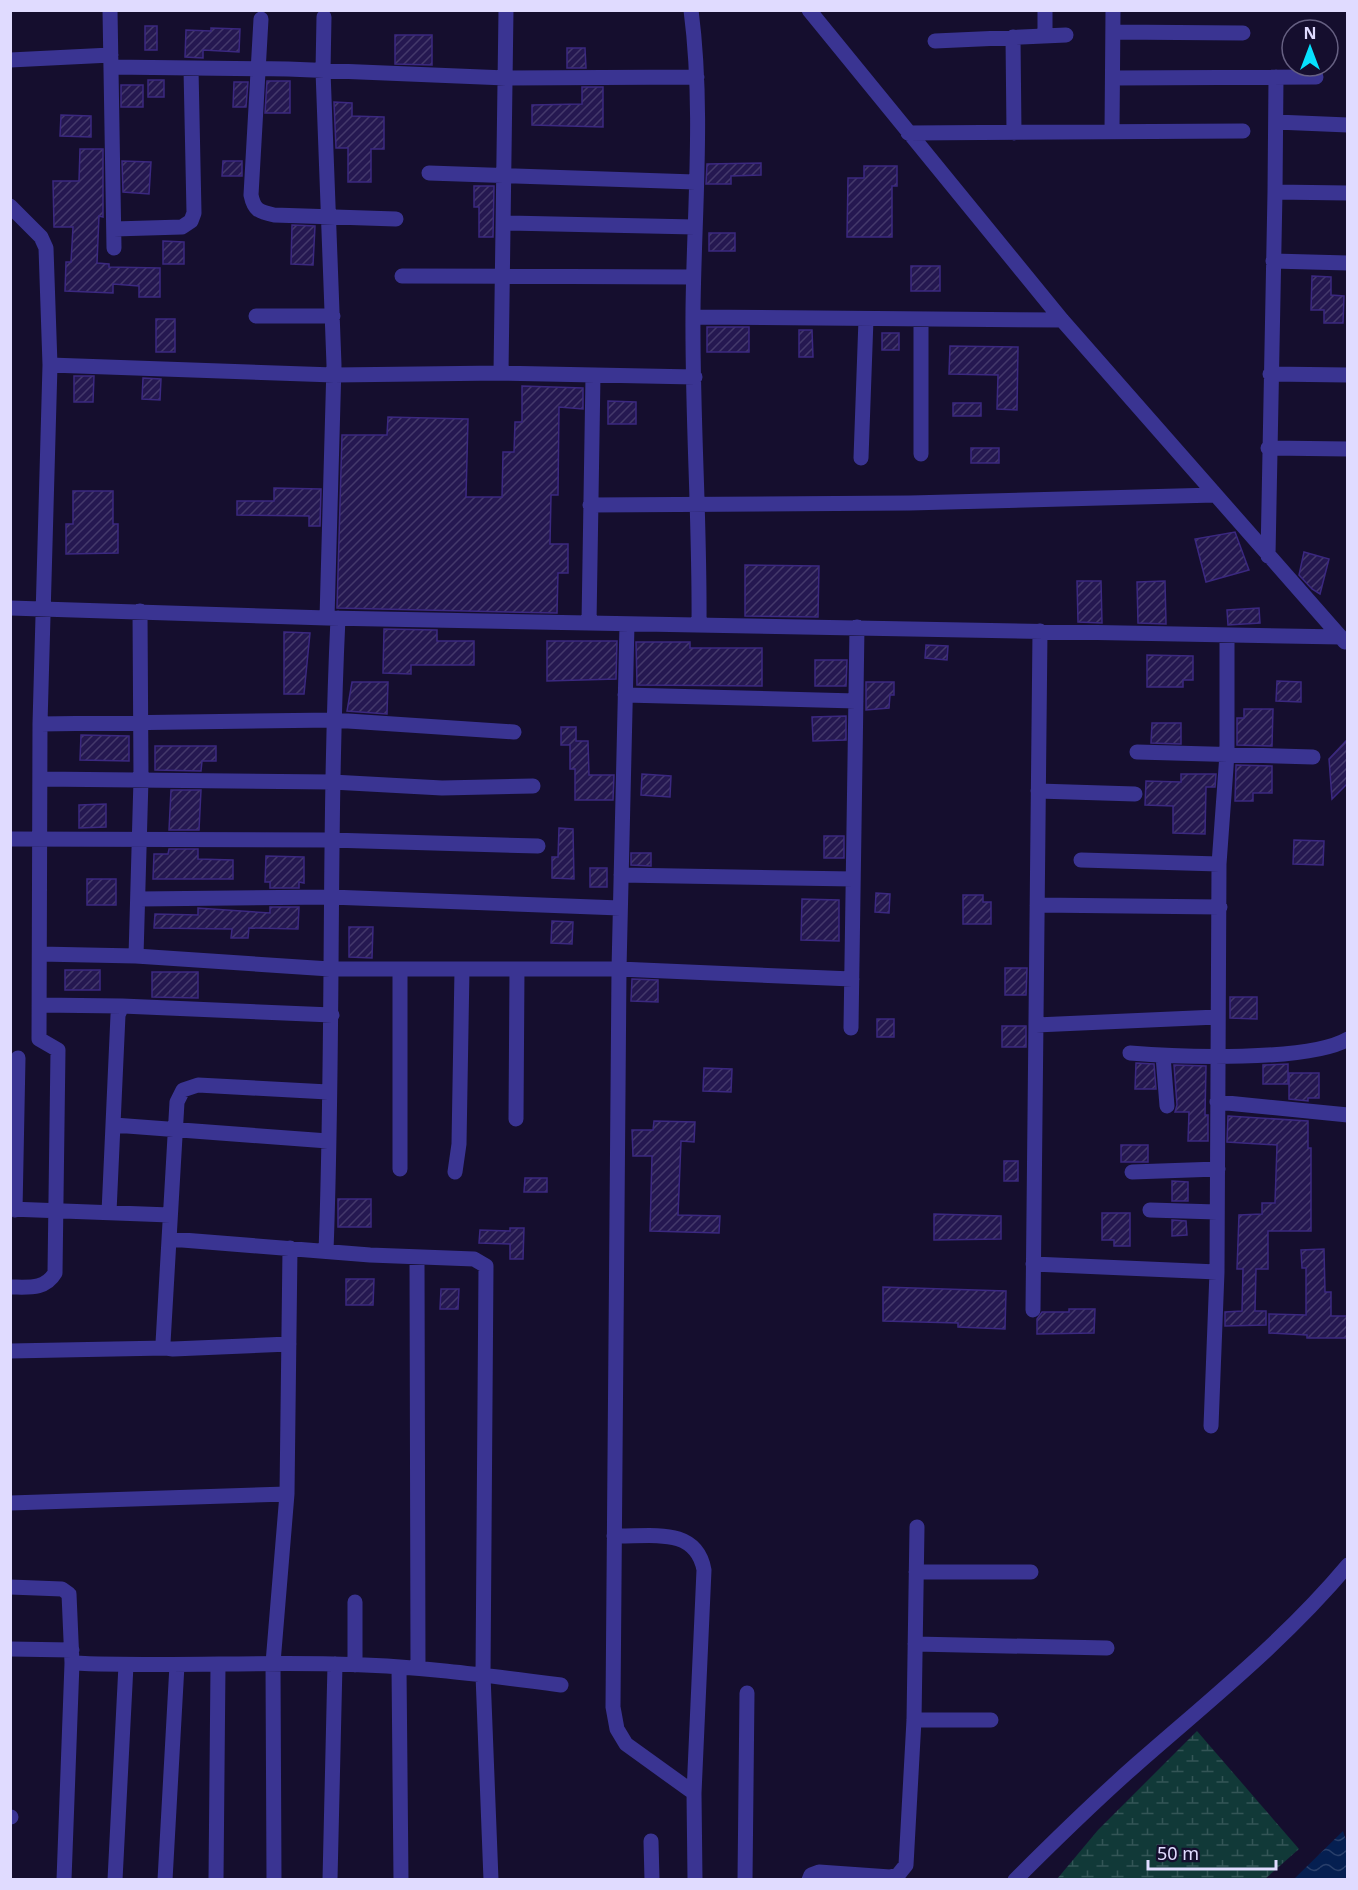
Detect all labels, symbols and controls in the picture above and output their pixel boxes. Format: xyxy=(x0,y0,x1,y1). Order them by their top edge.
north arrow xyxy=(1280,18,1340,78)
text: N xyxy=(1303,22,1317,44)
scale bar xyxy=(1148,1833,1276,1871)
text: 50 m xyxy=(1157,1841,1199,1865)

